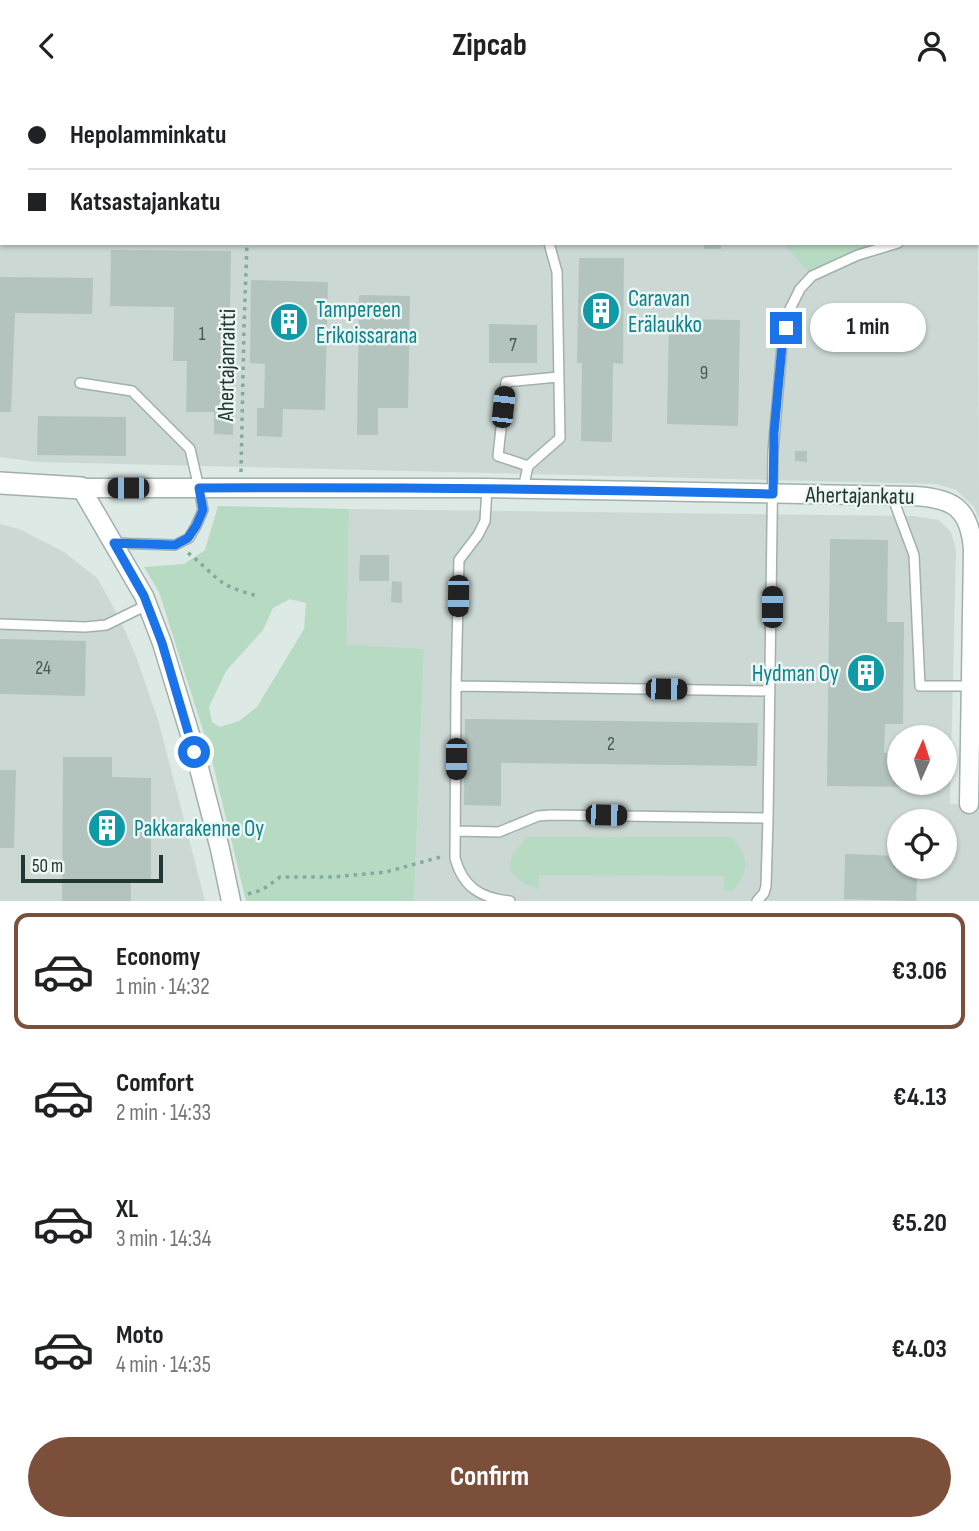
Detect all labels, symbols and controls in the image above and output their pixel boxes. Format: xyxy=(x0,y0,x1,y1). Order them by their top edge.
text: Zipcab xyxy=(452,26,527,65)
icon: back xyxy=(28,27,66,65)
icon: person xyxy=(913,27,951,65)
text: Hepolamminkatu xyxy=(70,120,226,151)
text: Katsastajankatu xyxy=(70,187,220,218)
place label: Caravan Erälaukko xyxy=(628,285,702,339)
building icon: Caravan Erälaukko xyxy=(580,290,622,332)
place label: Tampereen Erikoissarana xyxy=(316,296,417,350)
building icon: Tampereen Erikoissarana xyxy=(268,301,310,343)
callout: 1 min xyxy=(810,303,926,353)
street label: Ahertajanraitti xyxy=(212,309,242,422)
route end xyxy=(770,312,802,344)
text: 1 min xyxy=(847,313,889,341)
house number: 1 xyxy=(199,323,206,346)
house number: 7 xyxy=(509,334,517,357)
house number: 9 xyxy=(700,362,708,385)
car xyxy=(491,385,516,429)
car xyxy=(108,478,150,499)
street label: Ahertajankatu xyxy=(804,481,915,511)
car xyxy=(448,575,469,617)
car xyxy=(762,586,783,628)
building icon: Hydman Oy xyxy=(845,652,887,694)
house number: 24 xyxy=(35,657,51,680)
place label: Hydman Oy xyxy=(752,660,839,688)
car xyxy=(645,678,688,700)
north arrow xyxy=(887,725,957,795)
map controls xyxy=(887,725,957,879)
house number: 2 xyxy=(607,733,615,756)
route start xyxy=(178,736,210,768)
car xyxy=(446,738,467,780)
car xyxy=(585,804,628,826)
building icon: Pakkarakenne Oy xyxy=(86,807,128,849)
button: locate xyxy=(887,809,957,879)
place label: Pakkarakenne Oy xyxy=(134,815,264,843)
scale bar xyxy=(21,852,163,884)
text: 50 m xyxy=(32,855,63,878)
icon: car xyxy=(32,940,95,1003)
text: Economy xyxy=(116,942,200,973)
text: €3.06 xyxy=(892,956,947,987)
text: 1 min · 14:32 xyxy=(116,973,210,1001)
icon: car xyxy=(32,1066,95,1129)
text: Comfort xyxy=(116,1068,194,1099)
text: €4.13 xyxy=(893,1082,947,1113)
text: 2 min · 14:33 xyxy=(116,1099,211,1127)
icon: car xyxy=(32,1192,95,1255)
text: XL xyxy=(116,1194,138,1225)
text: €5.20 xyxy=(892,1208,947,1239)
text: 3 min · 14:34 xyxy=(116,1225,211,1253)
icon: car xyxy=(32,1318,95,1381)
text: Moto xyxy=(116,1320,164,1351)
text: €4.03 xyxy=(891,1334,947,1365)
text: 4 min · 14:35 xyxy=(116,1351,211,1379)
button: Confirm xyxy=(28,1437,951,1517)

